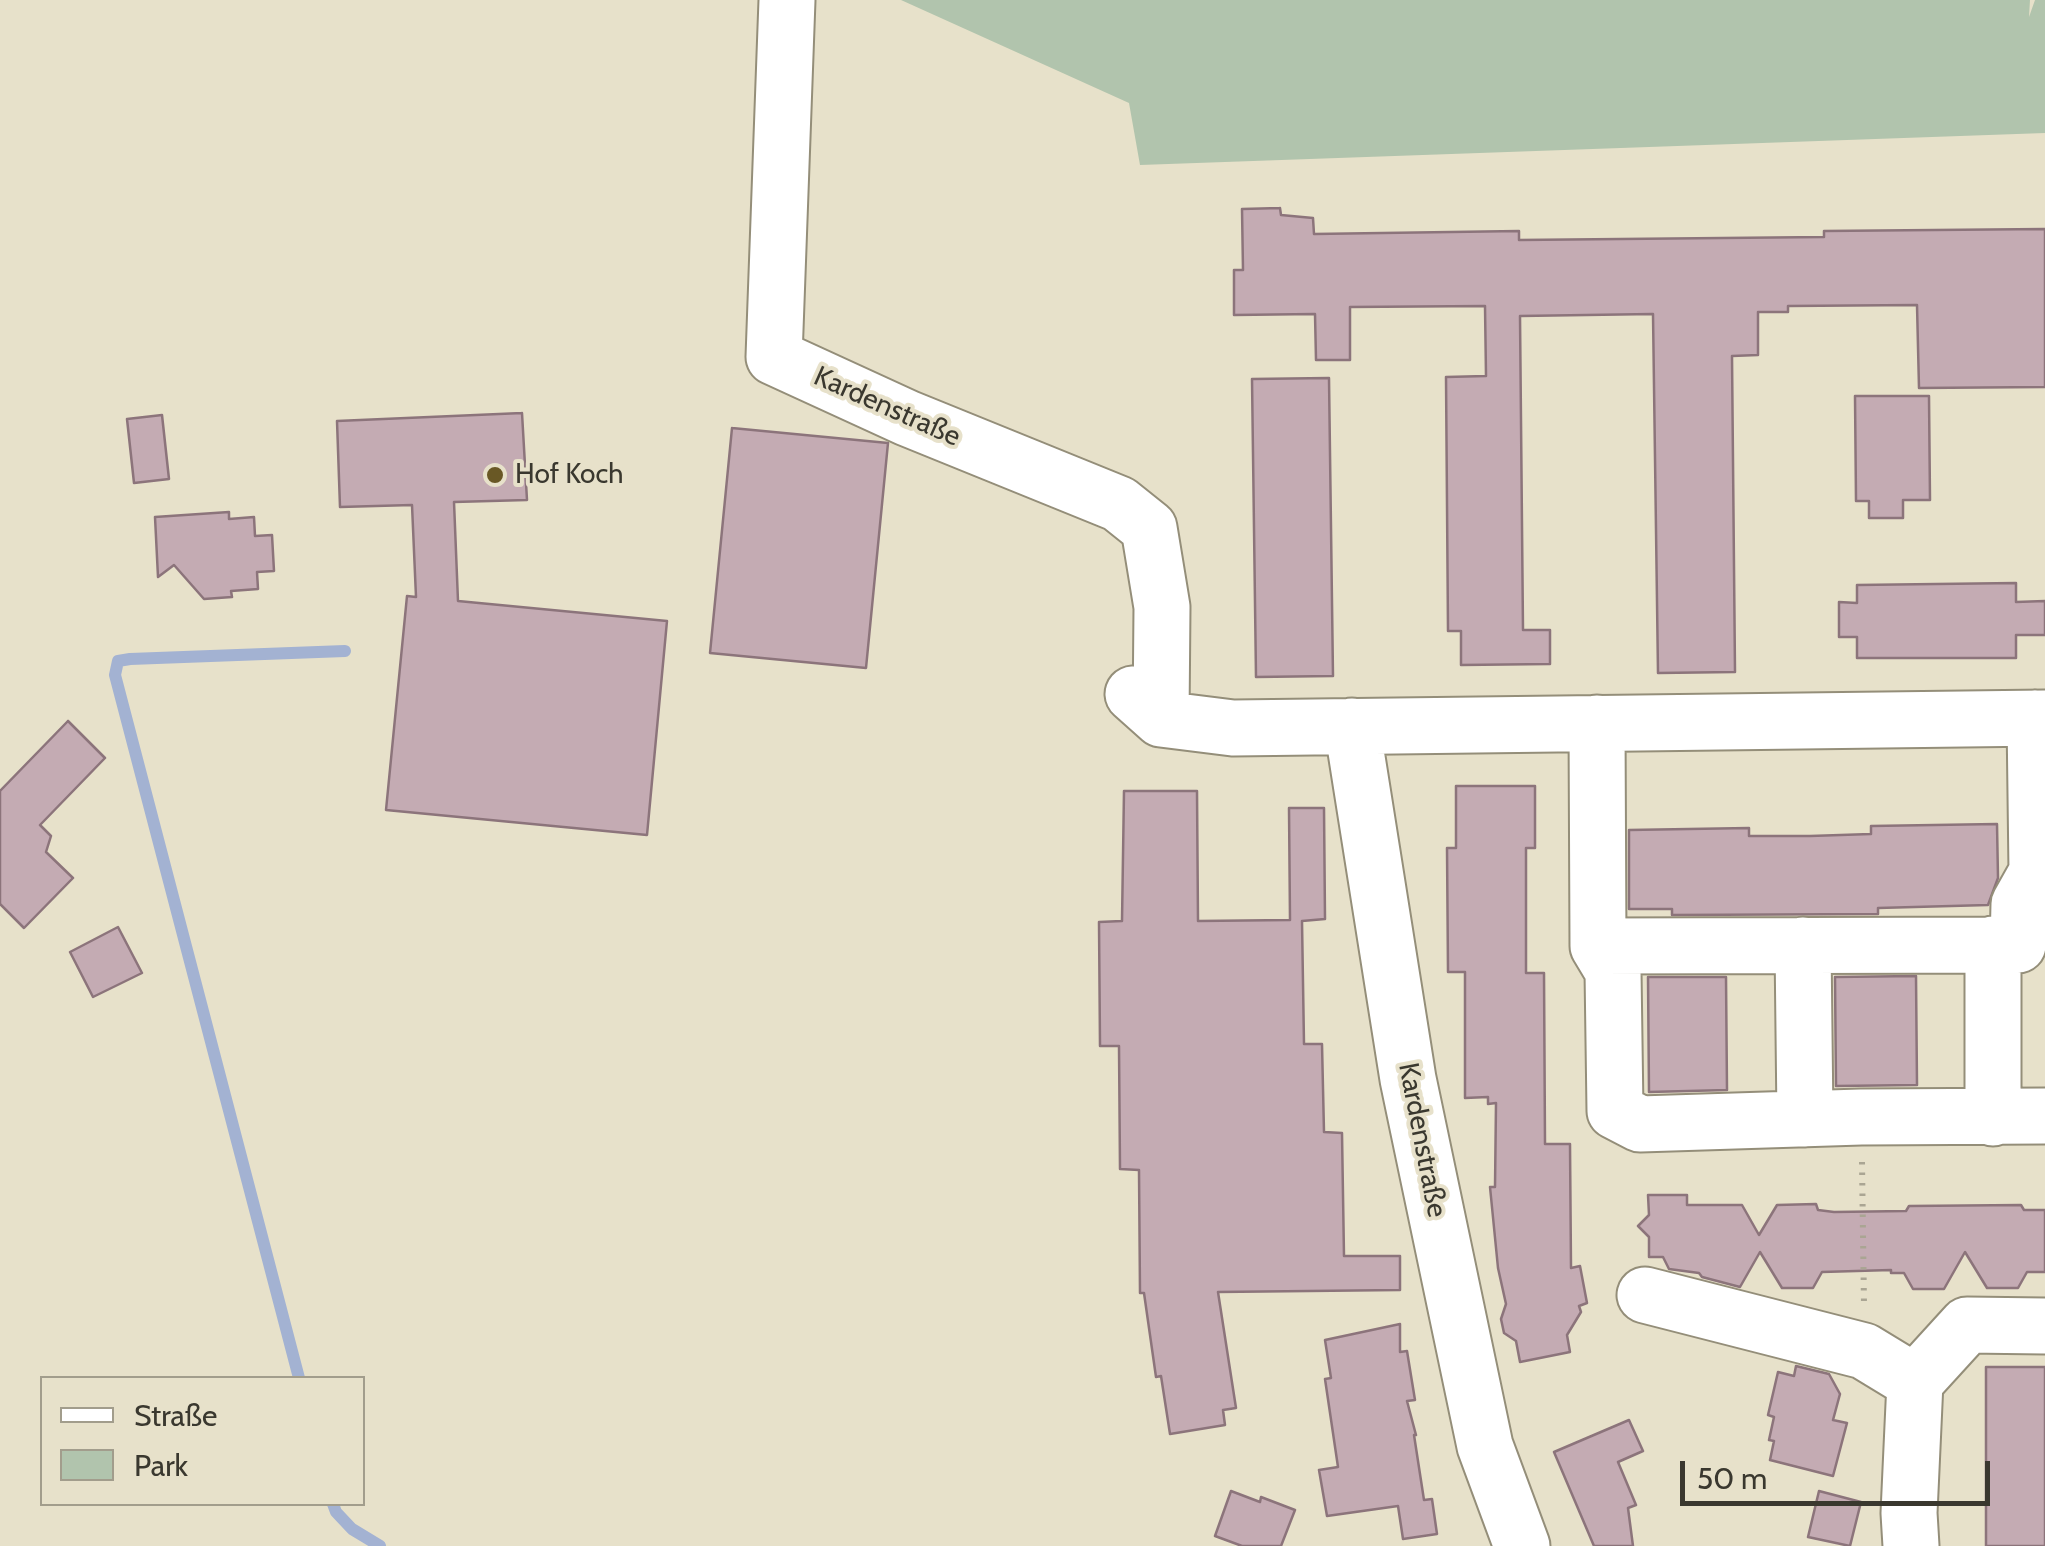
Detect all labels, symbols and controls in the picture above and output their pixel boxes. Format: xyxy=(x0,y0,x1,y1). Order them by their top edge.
street label: Kardenstraße xyxy=(809,360,965,454)
place label: Hof Koch xyxy=(515,458,623,492)
marker: Hof Koch xyxy=(484,464,506,486)
street label: Kardenstraße xyxy=(1391,1060,1453,1220)
legend xyxy=(40,1376,365,1506)
text: Straße xyxy=(134,1397,217,1434)
scale bar xyxy=(1685,1441,1995,1503)
text: Park xyxy=(134,1447,188,1484)
text: 50 m xyxy=(1697,1460,1767,1497)

